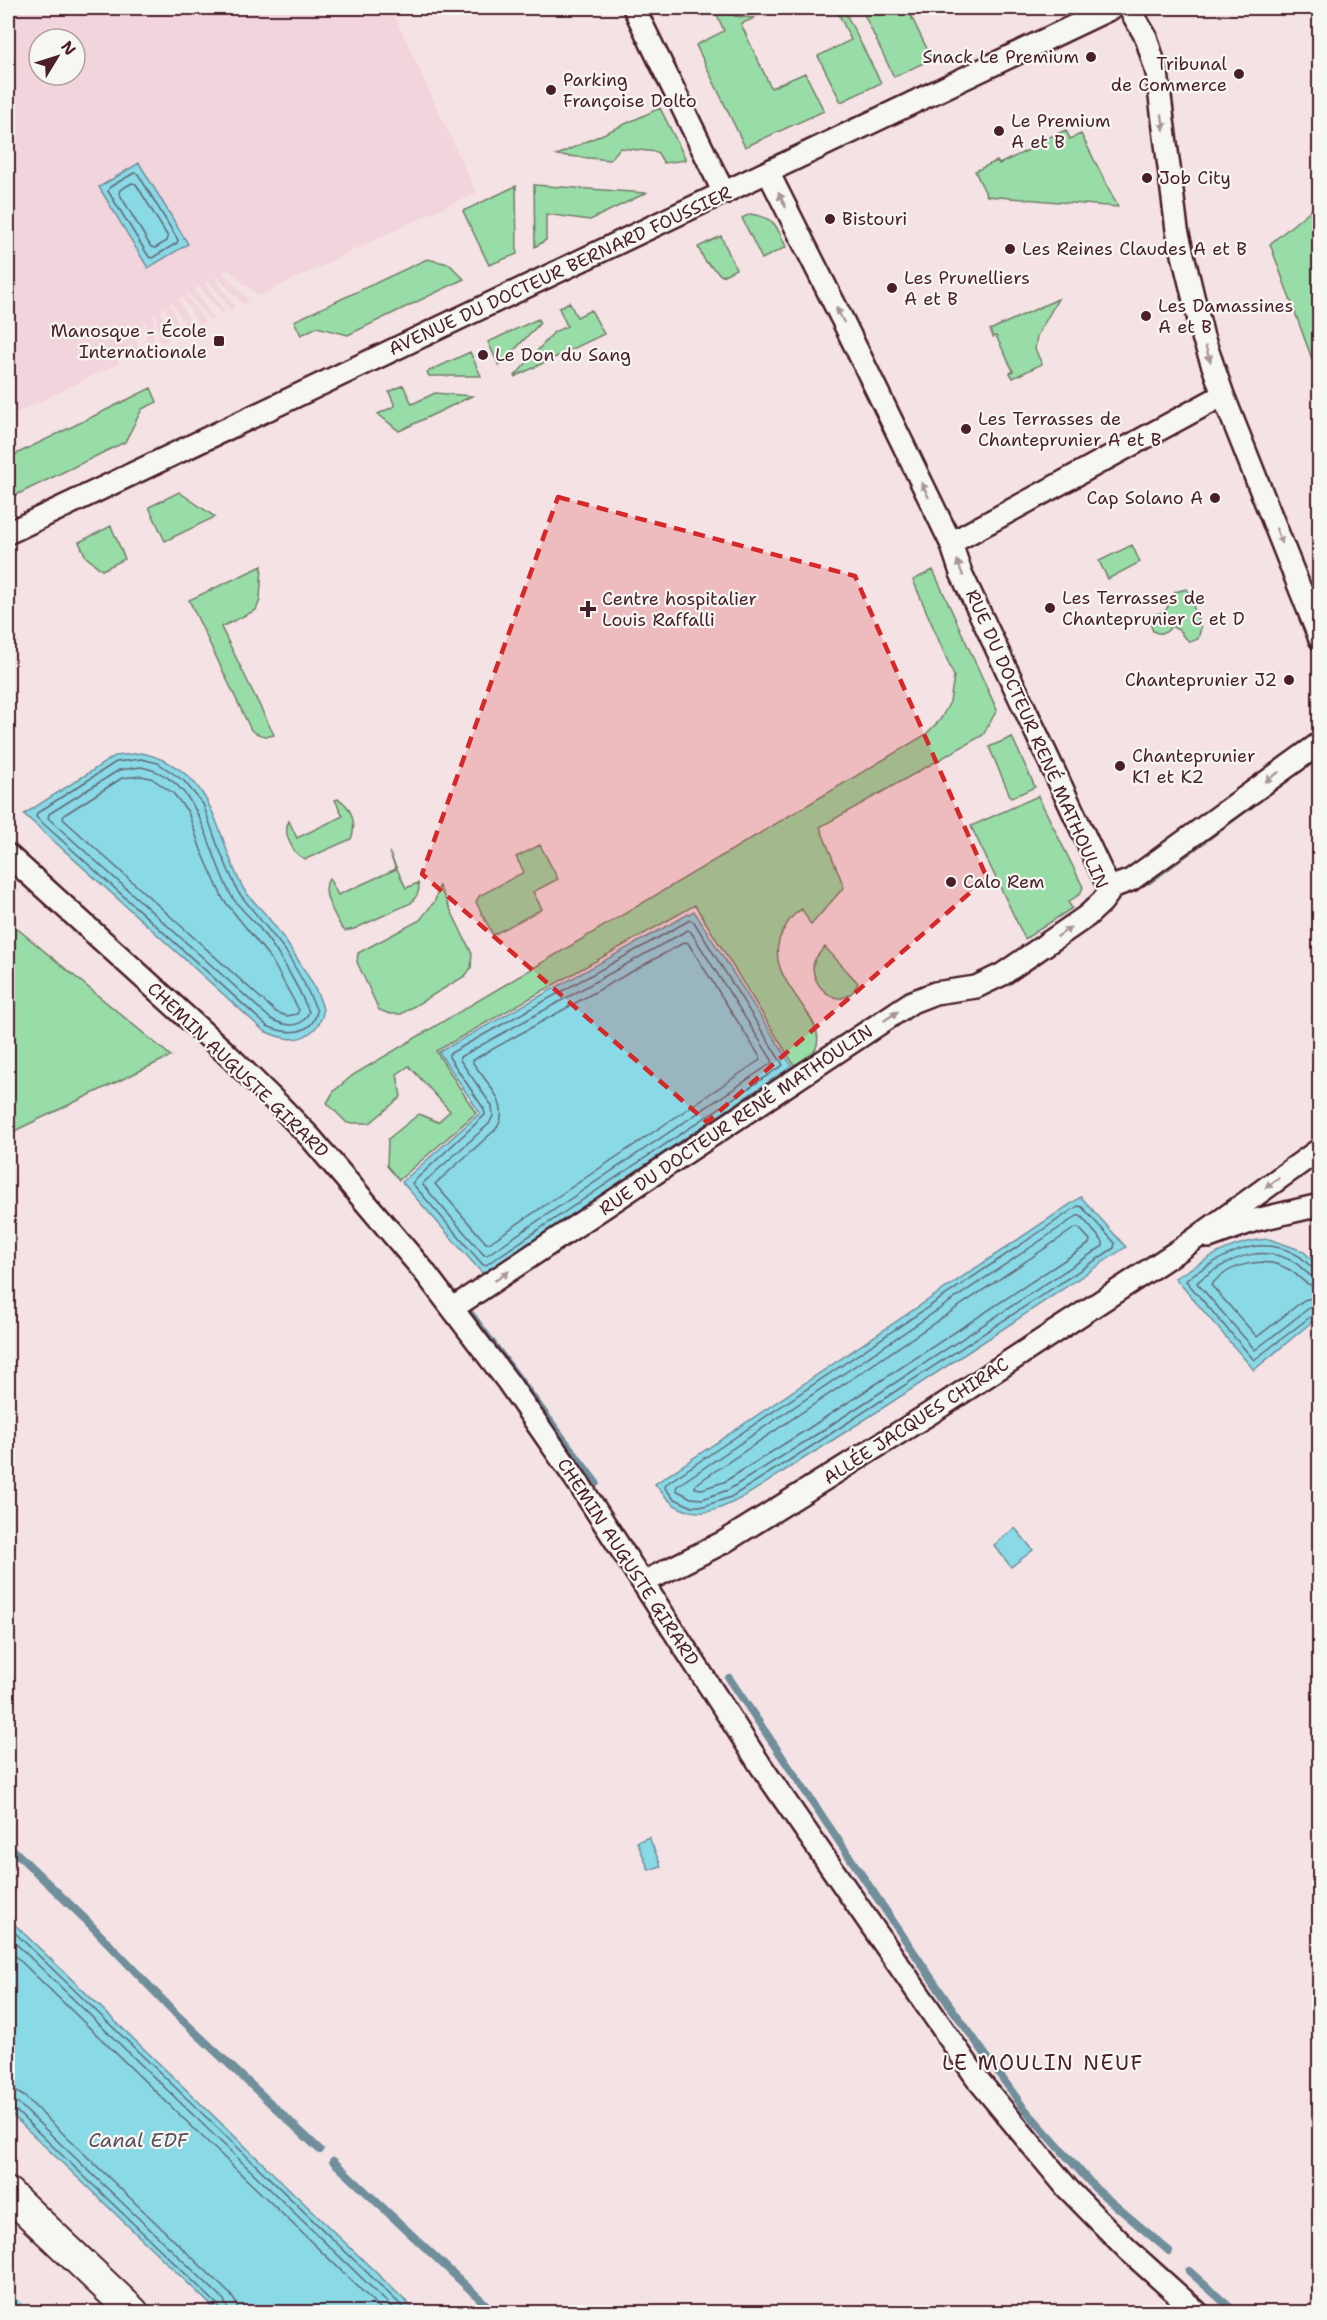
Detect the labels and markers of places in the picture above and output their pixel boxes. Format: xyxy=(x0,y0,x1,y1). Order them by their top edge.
place label: Snack Le Premium xyxy=(922,45,1079,69)
marker: Snack Le Premium xyxy=(1084,50,1098,64)
place label: Tribunal de Commerce xyxy=(1111,52,1228,97)
marker: Tribunal de Commerce xyxy=(1232,67,1246,81)
place label: Parking Françoise Dolto xyxy=(563,68,697,113)
marker: Parking Françoise Dolto xyxy=(544,83,558,97)
place label: Le Premium A et B xyxy=(1011,109,1111,154)
marker: Le Premium A et B xyxy=(992,124,1006,138)
place label: Job City xyxy=(1159,166,1231,190)
marker: Job City xyxy=(1140,171,1154,185)
place label: Bistouri xyxy=(842,207,907,231)
marker: Bistouri xyxy=(823,212,837,226)
place label: Les Reines Claudes A et B xyxy=(1022,237,1247,261)
marker: Les Reines Claudes A et B xyxy=(1003,242,1017,256)
place label: Les Prunelliers A et B xyxy=(904,266,1030,311)
marker: Les Prunelliers A et B xyxy=(885,281,899,295)
place label: Les Damassines A et B xyxy=(1158,294,1293,339)
marker: Les Damassines A et B xyxy=(1139,309,1153,323)
place label: Manosque - École Internationale xyxy=(51,319,207,364)
marker: Manosque - École Internationale xyxy=(212,334,226,348)
place label: Le Don du Sang xyxy=(495,343,631,367)
marker: Le Don du Sang xyxy=(476,348,490,362)
place label: Les Terrasses de Chanteprunier A et B xyxy=(978,407,1161,452)
marker: Les Terrasses de Chanteprunier A et B xyxy=(959,422,973,436)
place label: Cap Solano A xyxy=(1087,486,1203,510)
marker: Cap Solano A xyxy=(1208,491,1222,505)
place label: Les Terrasses de Chanteprunier C et D xyxy=(1062,586,1245,631)
place label: Centre hospitalier Louis Raffalli xyxy=(602,587,757,632)
marker: Centre hospitalier Louis Raffalli xyxy=(579,600,597,618)
marker: Les Terrasses de Chanteprunier C et D xyxy=(1043,601,1057,615)
place label: Chanteprunier J2 xyxy=(1125,668,1277,692)
marker: Chanteprunier J2 xyxy=(1282,673,1296,687)
place label: Chanteprunier K1 et K2 xyxy=(1132,744,1255,789)
marker: Chanteprunier K1 et K2 xyxy=(1113,759,1127,773)
place label: Calo Rem xyxy=(963,870,1045,894)
marker: Calo Rem xyxy=(944,875,958,889)

